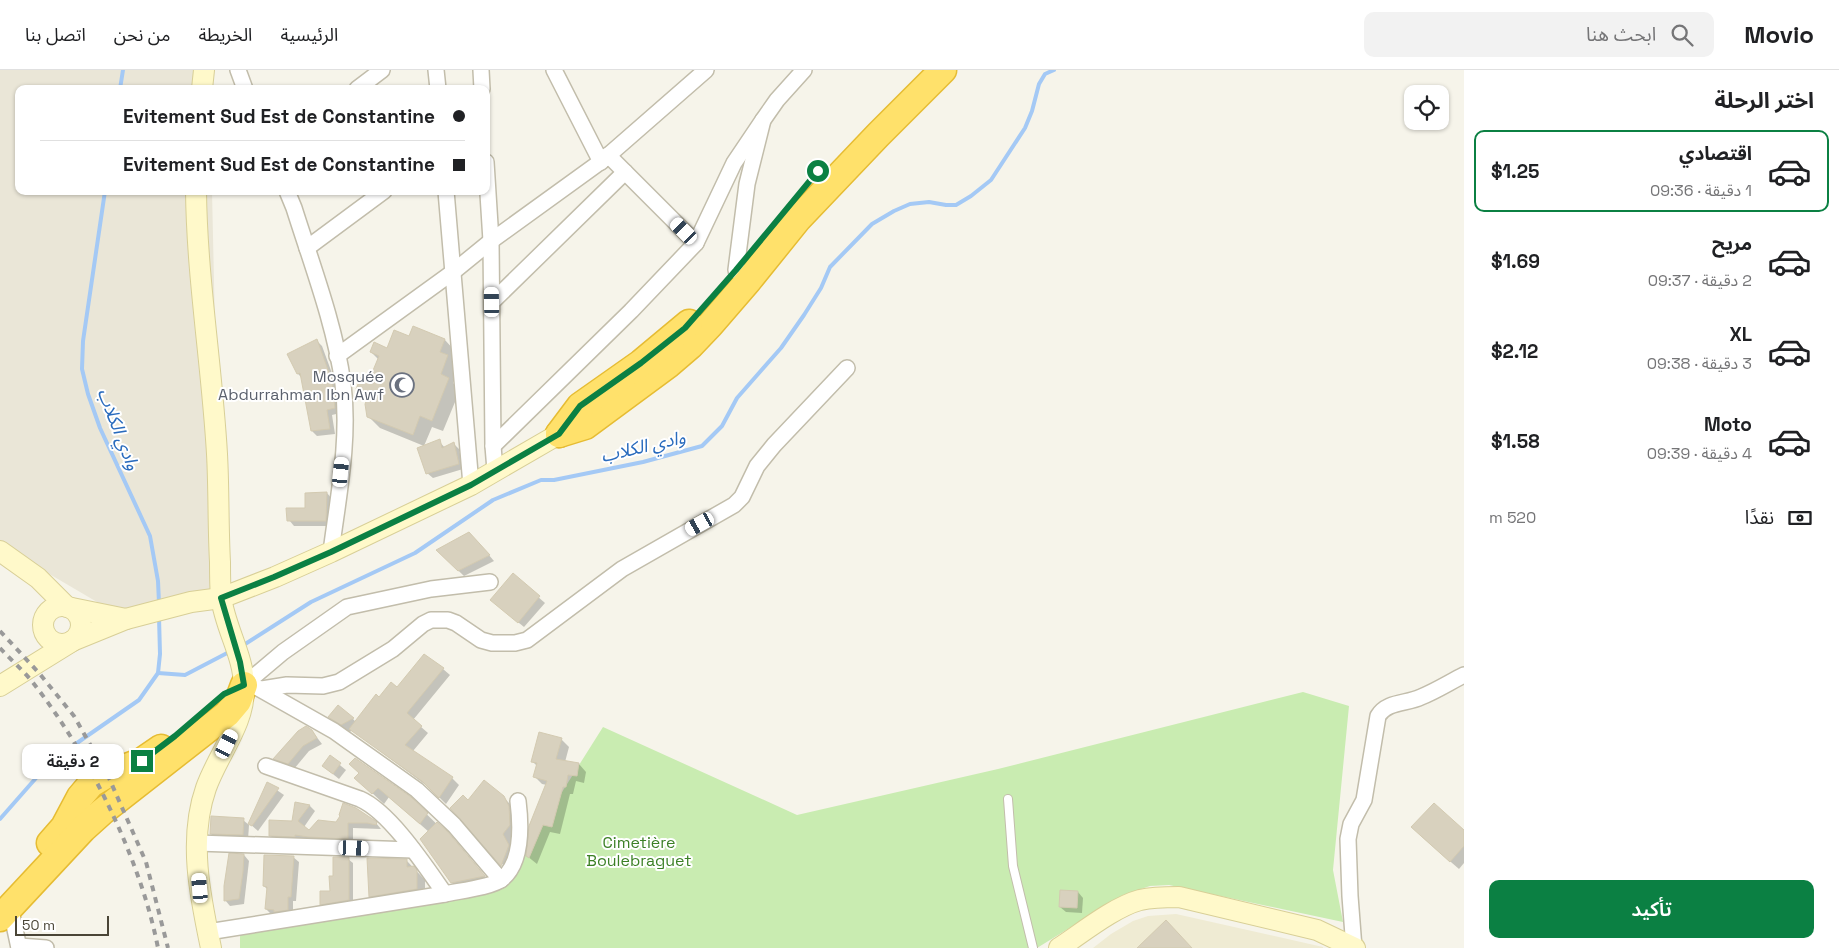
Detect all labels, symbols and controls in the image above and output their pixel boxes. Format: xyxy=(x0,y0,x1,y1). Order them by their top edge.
search box xyxy=(1364,12,1714,57)
text: Movio xyxy=(1744,19,1814,50)
icon: search xyxy=(1668,21,1696,49)
text: ابحث هنا xyxy=(1586,22,1656,47)
text: اتصل بنا xyxy=(25,23,86,46)
text: من نحن xyxy=(114,23,170,46)
text: الخريطة xyxy=(198,23,252,46)
text: الرئيسية xyxy=(280,23,338,46)
map controls xyxy=(1404,85,1449,130)
button: locate xyxy=(1404,85,1449,130)
text: اختر الرحلة xyxy=(1714,86,1814,114)
text: Evitement Sud Est de Constantine xyxy=(123,104,435,129)
text: اقتصادي xyxy=(1679,141,1752,166)
icon: car xyxy=(1767,149,1812,194)
text: Evitement Sud Est de Constantine xyxy=(123,152,435,177)
text: $1.25 xyxy=(1491,159,1539,184)
route start xyxy=(807,160,829,182)
text: 1 دقيقة · 09:36 xyxy=(1650,180,1752,201)
car xyxy=(668,215,699,247)
text: مريح xyxy=(1712,231,1752,256)
icon: car xyxy=(1767,239,1812,284)
text: $1.69 xyxy=(1491,249,1540,274)
text: 2 دقيقة · 09:37 xyxy=(1648,270,1752,291)
car xyxy=(484,287,499,317)
text: XL xyxy=(1729,322,1752,347)
icon: car xyxy=(1767,329,1812,374)
text: $2.12 xyxy=(1491,339,1538,364)
text: 3 دقيقة · 09:38 xyxy=(1647,353,1752,374)
place label: Mosquée Abdurrahman Ibn Awf xyxy=(218,366,384,405)
mosque icon: Mosquée Abdurrahman Ibn Awf xyxy=(389,372,415,398)
water label: وادي الكلاب xyxy=(90,385,145,474)
text: Moto xyxy=(1704,412,1752,437)
icon: car xyxy=(1767,419,1812,464)
water label: وادي الكلاب xyxy=(599,425,688,470)
text: $1.58 xyxy=(1491,429,1540,454)
text: 4 دقيقة · 09:39 xyxy=(1647,443,1752,464)
car xyxy=(331,456,350,488)
icon: cash xyxy=(1786,504,1814,532)
text: نقدًا xyxy=(1745,505,1774,530)
text: 520 m xyxy=(1489,507,1536,528)
car xyxy=(683,510,716,538)
car xyxy=(213,727,240,761)
callout: 2 دقيقة xyxy=(22,744,124,778)
route end xyxy=(131,750,153,772)
text: 2 دقيقة xyxy=(47,751,99,772)
park label: Cimetière Boulebraguet xyxy=(586,832,692,871)
car xyxy=(338,840,369,856)
car xyxy=(191,872,208,904)
button: تأكيد xyxy=(1489,880,1814,938)
scale bar xyxy=(15,913,109,936)
text: 50 m xyxy=(22,916,55,934)

